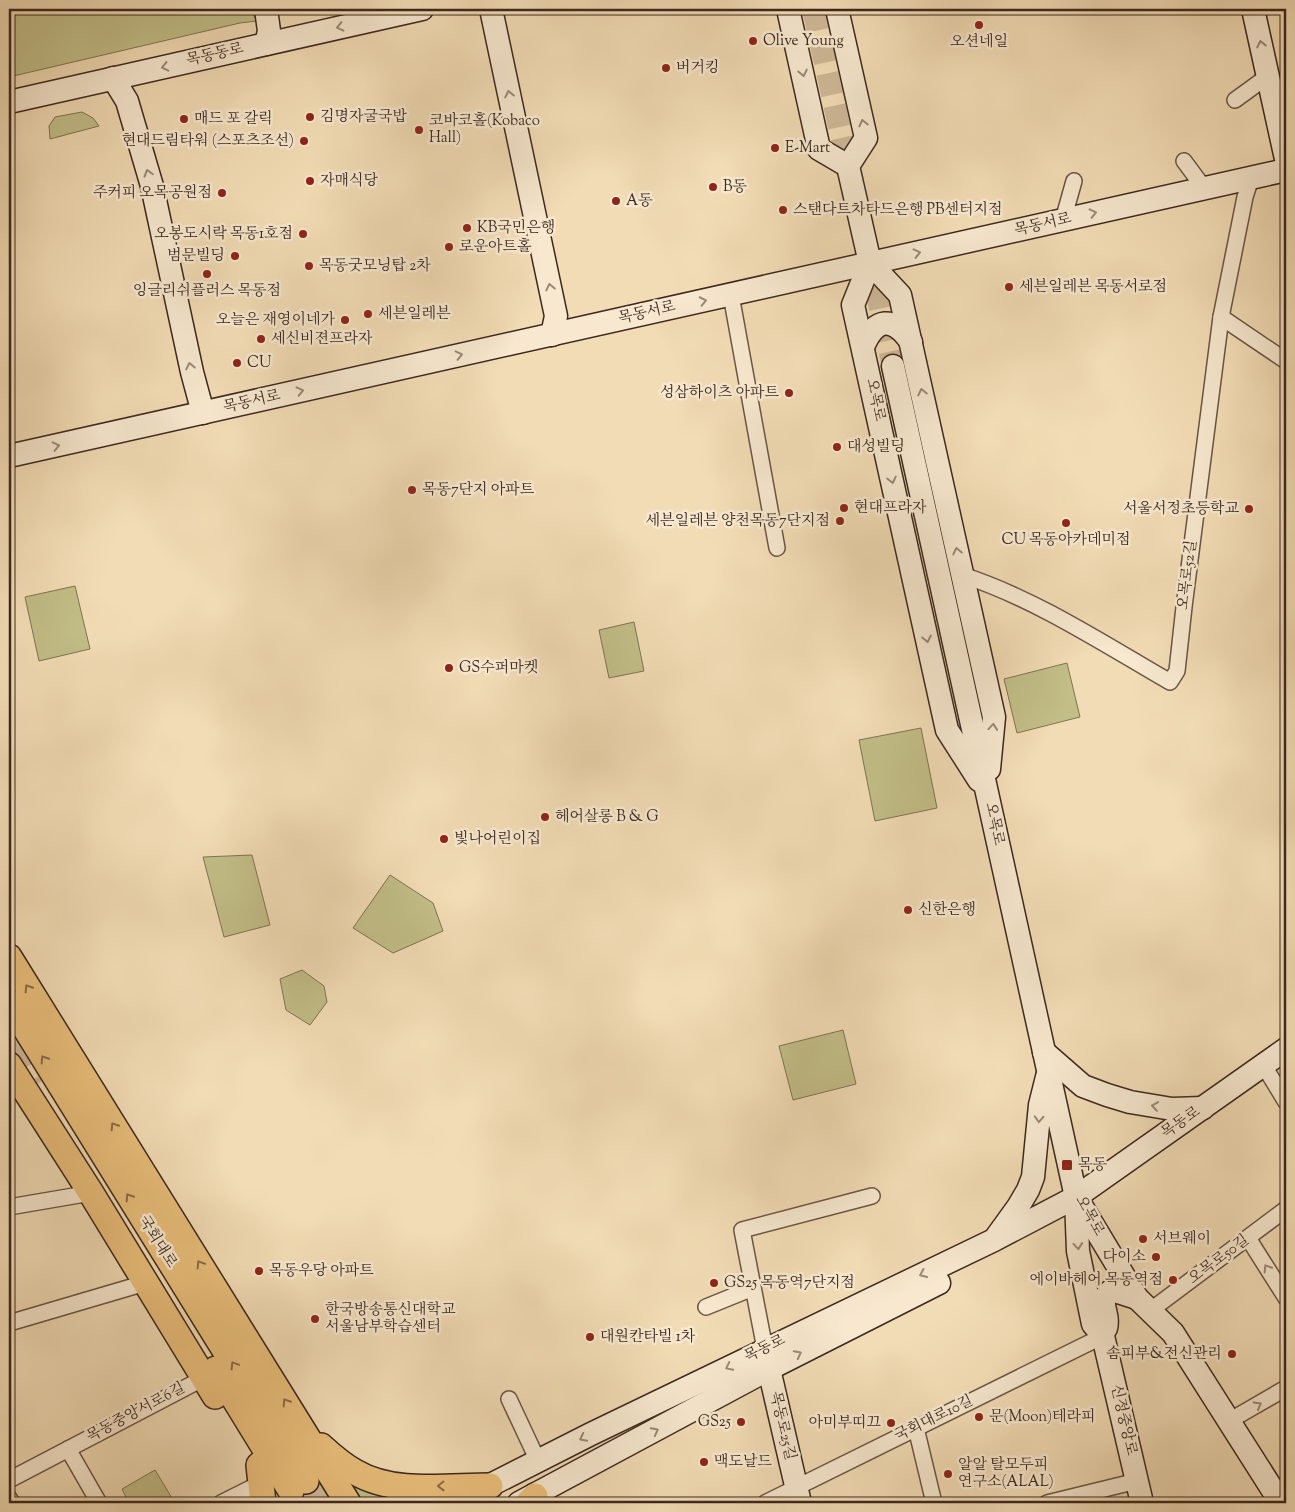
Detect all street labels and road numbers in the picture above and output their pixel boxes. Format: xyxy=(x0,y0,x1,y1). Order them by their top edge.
street label: 목동동로 xyxy=(184,38,246,72)
street label: 목동서로 xyxy=(1012,208,1074,242)
street label: 목동서로 xyxy=(616,296,678,330)
street label: 오목로 xyxy=(860,377,890,424)
street label: 목동서로 xyxy=(221,385,283,419)
street label: 오목로52길 xyxy=(1173,539,1203,611)
street label: 오목로 xyxy=(979,801,1009,848)
street label: 목동로 xyxy=(1157,1102,1205,1144)
street label: 오목로 xyxy=(1069,1192,1109,1241)
street label: 국회대로 xyxy=(133,1212,182,1273)
street label: 오목로50길 xyxy=(1184,1230,1254,1290)
street label: 목동로 xyxy=(741,1330,790,1368)
street label: 목동중앙서로6길 xyxy=(83,1378,189,1448)
street label: 신정중앙로 xyxy=(1105,1382,1141,1458)
street label: 목동로25길 xyxy=(764,1389,800,1463)
street label: 국회대로10길 xyxy=(891,1391,977,1447)

